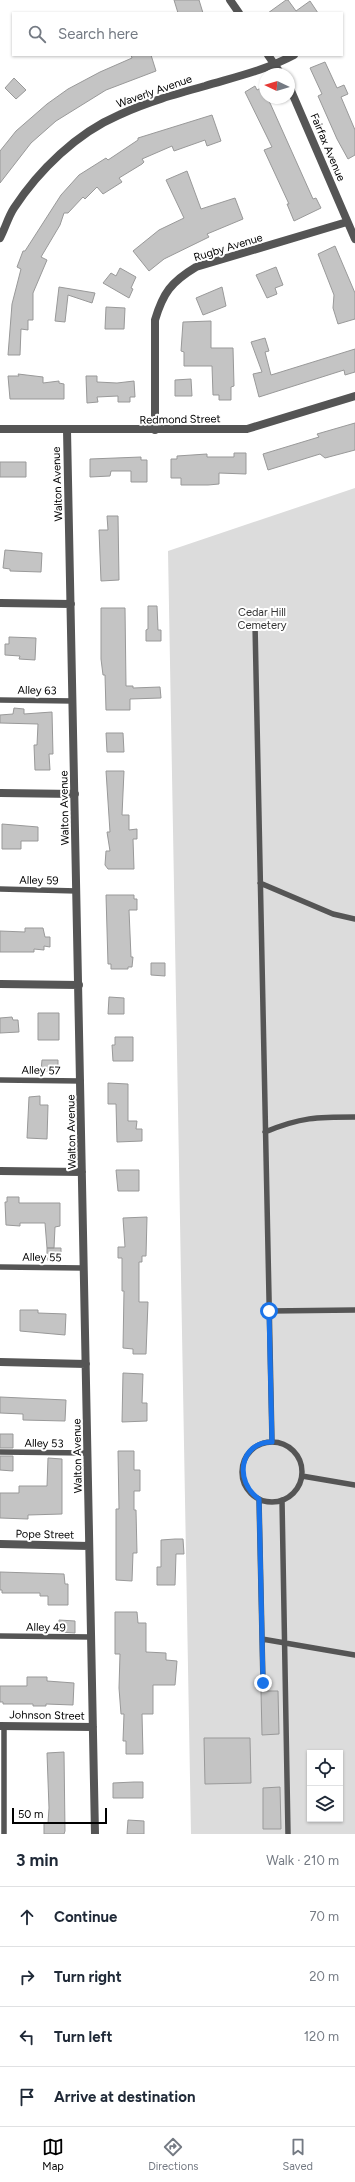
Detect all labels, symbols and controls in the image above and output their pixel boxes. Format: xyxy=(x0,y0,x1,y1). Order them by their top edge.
search box xyxy=(12,12,343,56)
icon: search xyxy=(26,23,48,45)
text: Search here xyxy=(58,25,138,43)
north arrow xyxy=(259,68,295,104)
street label: Waverly Avenue xyxy=(115,72,194,110)
street label: Fairfax Avenue xyxy=(307,111,348,183)
street label: Rugby Avenue xyxy=(192,231,264,264)
street label: Redmond Street xyxy=(139,412,221,427)
street label: Walton Avenue xyxy=(50,446,65,522)
park label: Cedar Hill Cemetery xyxy=(238,606,287,632)
street label: Alley 63 xyxy=(17,684,57,697)
street label: Walton Avenue xyxy=(57,771,72,845)
street label: Alley 59 xyxy=(19,874,59,887)
street label: Alley 57 xyxy=(21,1064,61,1077)
street label: Walton Avenue xyxy=(64,1095,79,1169)
street label: Alley 55 xyxy=(22,1251,62,1264)
route start xyxy=(260,1302,278,1320)
street label: Walton Avenue xyxy=(70,1419,85,1493)
street label: Alley 53 xyxy=(24,1437,64,1450)
street label: Pope Street xyxy=(16,1527,74,1542)
street label: Alley 49 xyxy=(26,1621,66,1634)
route end xyxy=(254,1674,272,1692)
street label: Johnson Street xyxy=(9,1708,85,1723)
map controls xyxy=(307,1750,343,1822)
button: locate xyxy=(307,1750,343,1786)
button: layers xyxy=(307,1786,343,1822)
scale bar xyxy=(12,1806,107,1825)
text: 50 m xyxy=(18,1808,43,1821)
text: 3 min xyxy=(16,1850,58,1870)
text: Walk · 210 m xyxy=(266,1853,339,1868)
icon: ahead xyxy=(16,1906,38,1928)
text: Continue xyxy=(54,1908,117,1926)
text: 70 m xyxy=(309,1909,339,1924)
icon: right xyxy=(16,1966,38,1988)
text: Turn right xyxy=(54,1968,122,1986)
text: 20 m xyxy=(309,1969,339,1984)
icon: left xyxy=(16,2026,38,2048)
text: Turn left xyxy=(54,2028,112,2046)
text: 120 m xyxy=(304,2029,339,2044)
icon: arrive xyxy=(16,2086,38,2108)
text: Arrive at destination xyxy=(54,2088,195,2106)
tab: Map xyxy=(42,2136,64,2173)
tab: Directions xyxy=(148,2136,198,2173)
tab: Saved xyxy=(283,2136,313,2173)

